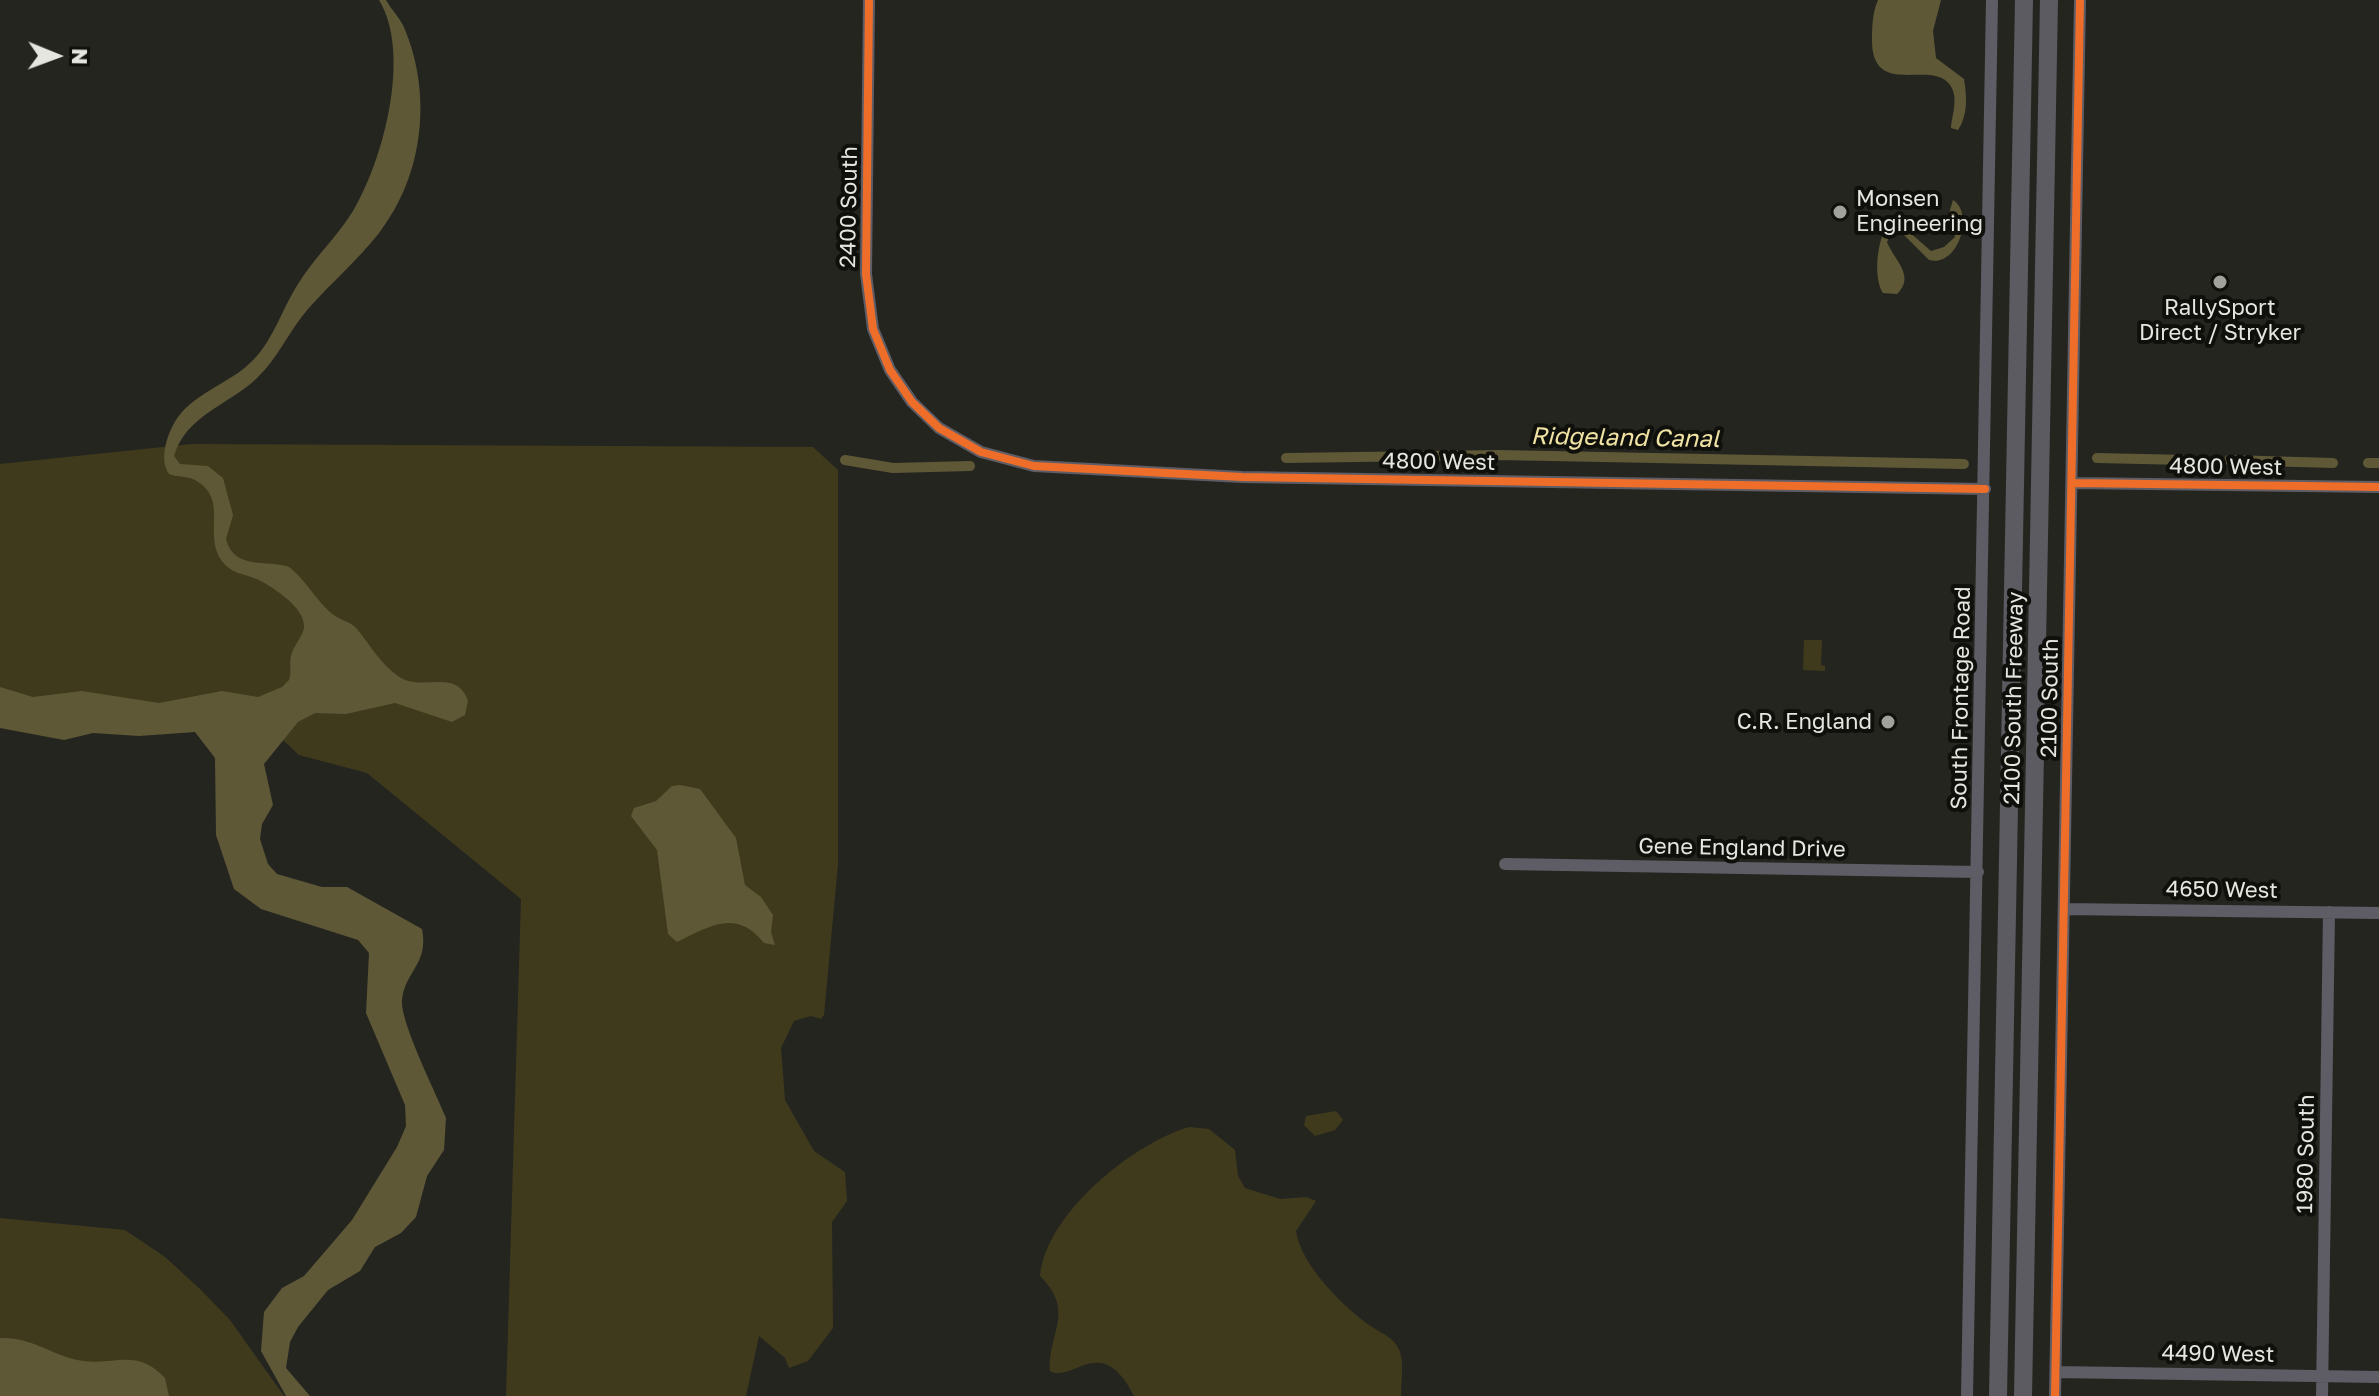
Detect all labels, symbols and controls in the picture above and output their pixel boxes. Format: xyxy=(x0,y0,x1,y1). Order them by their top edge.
north arrow xyxy=(16,16,96,96)
text: N xyxy=(67,48,94,65)
street label: 2400 South xyxy=(835,146,863,268)
place label: Monsen Engineering xyxy=(1856,186,1983,238)
marker: Monsen Engineering xyxy=(1831,203,1849,221)
marker: RallySport Direct / Stryker xyxy=(2211,273,2229,291)
place label: RallySport Direct / Stryker xyxy=(2139,295,2301,346)
water label: Ridgeland Canal xyxy=(1530,422,1720,454)
street label: 4800 West xyxy=(1382,448,1496,476)
street label: 4800 West xyxy=(2169,453,2283,481)
street label: South Frontage Road xyxy=(1946,586,1976,810)
street label: 2100 South Freeway xyxy=(1999,591,2029,805)
street label: 2100 South xyxy=(2036,638,2064,758)
place label: C.R. England xyxy=(1737,709,1872,735)
marker: C.R. England xyxy=(1879,713,1897,731)
street label: Gene England Drive xyxy=(1638,833,1846,863)
street label: 4650 West xyxy=(2166,876,2278,904)
street label: 1980 South xyxy=(2292,1094,2320,1214)
street label: 4490 West xyxy=(2161,1340,2275,1368)

